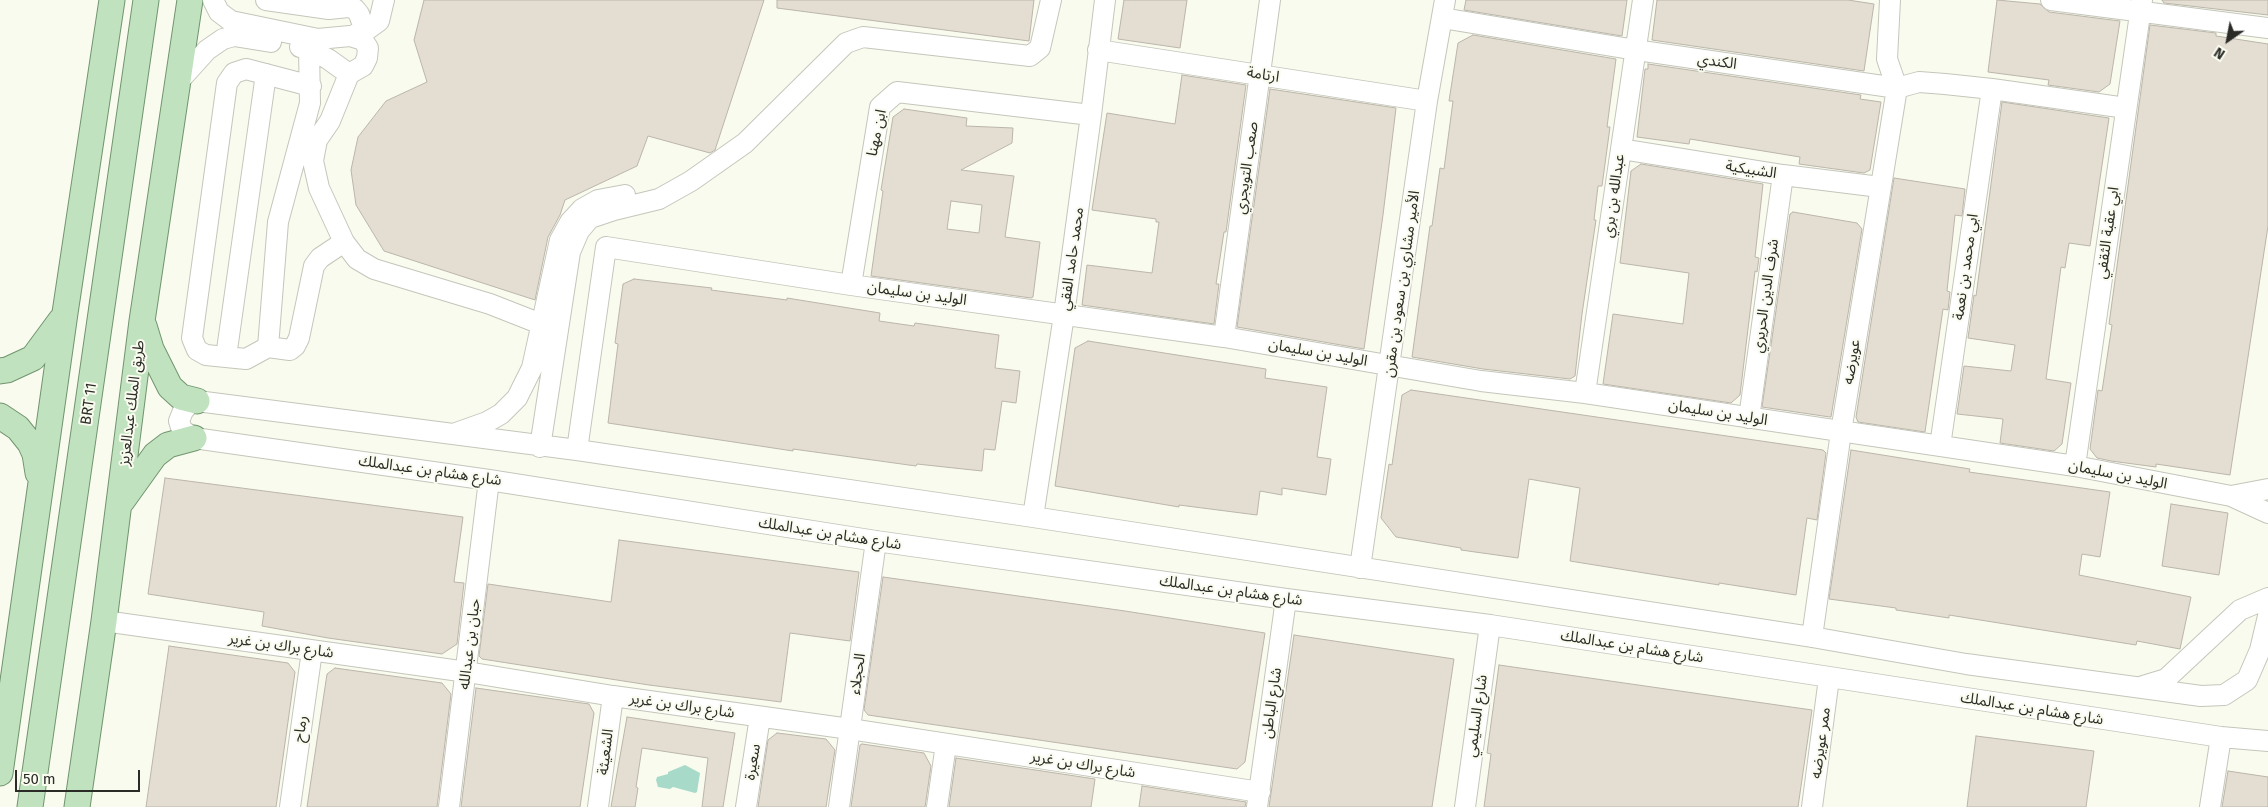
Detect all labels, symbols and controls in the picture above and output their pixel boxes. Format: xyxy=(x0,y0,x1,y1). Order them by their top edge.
north arrow xyxy=(2203,15,2253,65)
text: N xyxy=(2211,43,2228,63)
street label: الكندي xyxy=(1696,50,1738,74)
street label: ارتامة xyxy=(1245,64,1281,86)
street label: ابن مهنا xyxy=(863,108,891,158)
street label: صعب التويجري xyxy=(1232,121,1262,215)
street label: عبدالله بن بري xyxy=(1599,153,1629,239)
street label: الشبيكية xyxy=(1724,157,1778,183)
street label: ابي عقبة الثقفي xyxy=(2093,186,2123,280)
street label: الأمير مشاري بن سعود بن مقرن xyxy=(1380,189,1424,379)
street label: محمد حامد الفقي xyxy=(1056,206,1088,312)
street label: ابي محمد بن نعمة xyxy=(1950,213,1982,321)
street label: شرف الدين الحريري xyxy=(1749,238,1783,354)
street label: الوليد بن سليمان xyxy=(866,278,968,310)
street label: الوليد بن سليمان xyxy=(1267,335,1369,371)
street label: عويرضه xyxy=(1840,338,1864,386)
street label: طريق الملك عبدالعزيز xyxy=(115,339,149,467)
street label: BRT 11 xyxy=(77,382,101,426)
street label: الوليد بن سليمان xyxy=(1667,396,1769,430)
street label: شارع هشام بن عبدالملك xyxy=(357,452,503,490)
street label: الوليد بن سليمان xyxy=(2067,457,2169,493)
street label: شارع هشام بن عبدالملك xyxy=(757,514,903,554)
street label: شارع هشام بن عبدالملك xyxy=(1158,572,1304,610)
street label: حبان بن عبدالله xyxy=(455,598,485,690)
street label: شارع هشام بن عبدالملك xyxy=(1559,627,1705,667)
street label: شارع براك بن غرير xyxy=(227,630,335,662)
street label: الحجلاء xyxy=(846,652,870,696)
street label: شارع الباطن xyxy=(1258,666,1286,740)
street label: شارع السليمي xyxy=(1462,674,1492,758)
street label: شارع هشام بن عبدالملك xyxy=(1959,689,2105,729)
street label: شارع براك بن غرير xyxy=(628,690,736,722)
street label: ممر عويرضه xyxy=(1807,706,1835,780)
street label: رماح xyxy=(290,715,312,743)
street label: الشعيثة xyxy=(594,728,618,776)
street label: سعيرة xyxy=(741,743,765,781)
street label: شارع براك بن غرير xyxy=(1029,748,1137,782)
scale bar xyxy=(18,760,142,792)
text: 50 m xyxy=(23,770,56,788)

